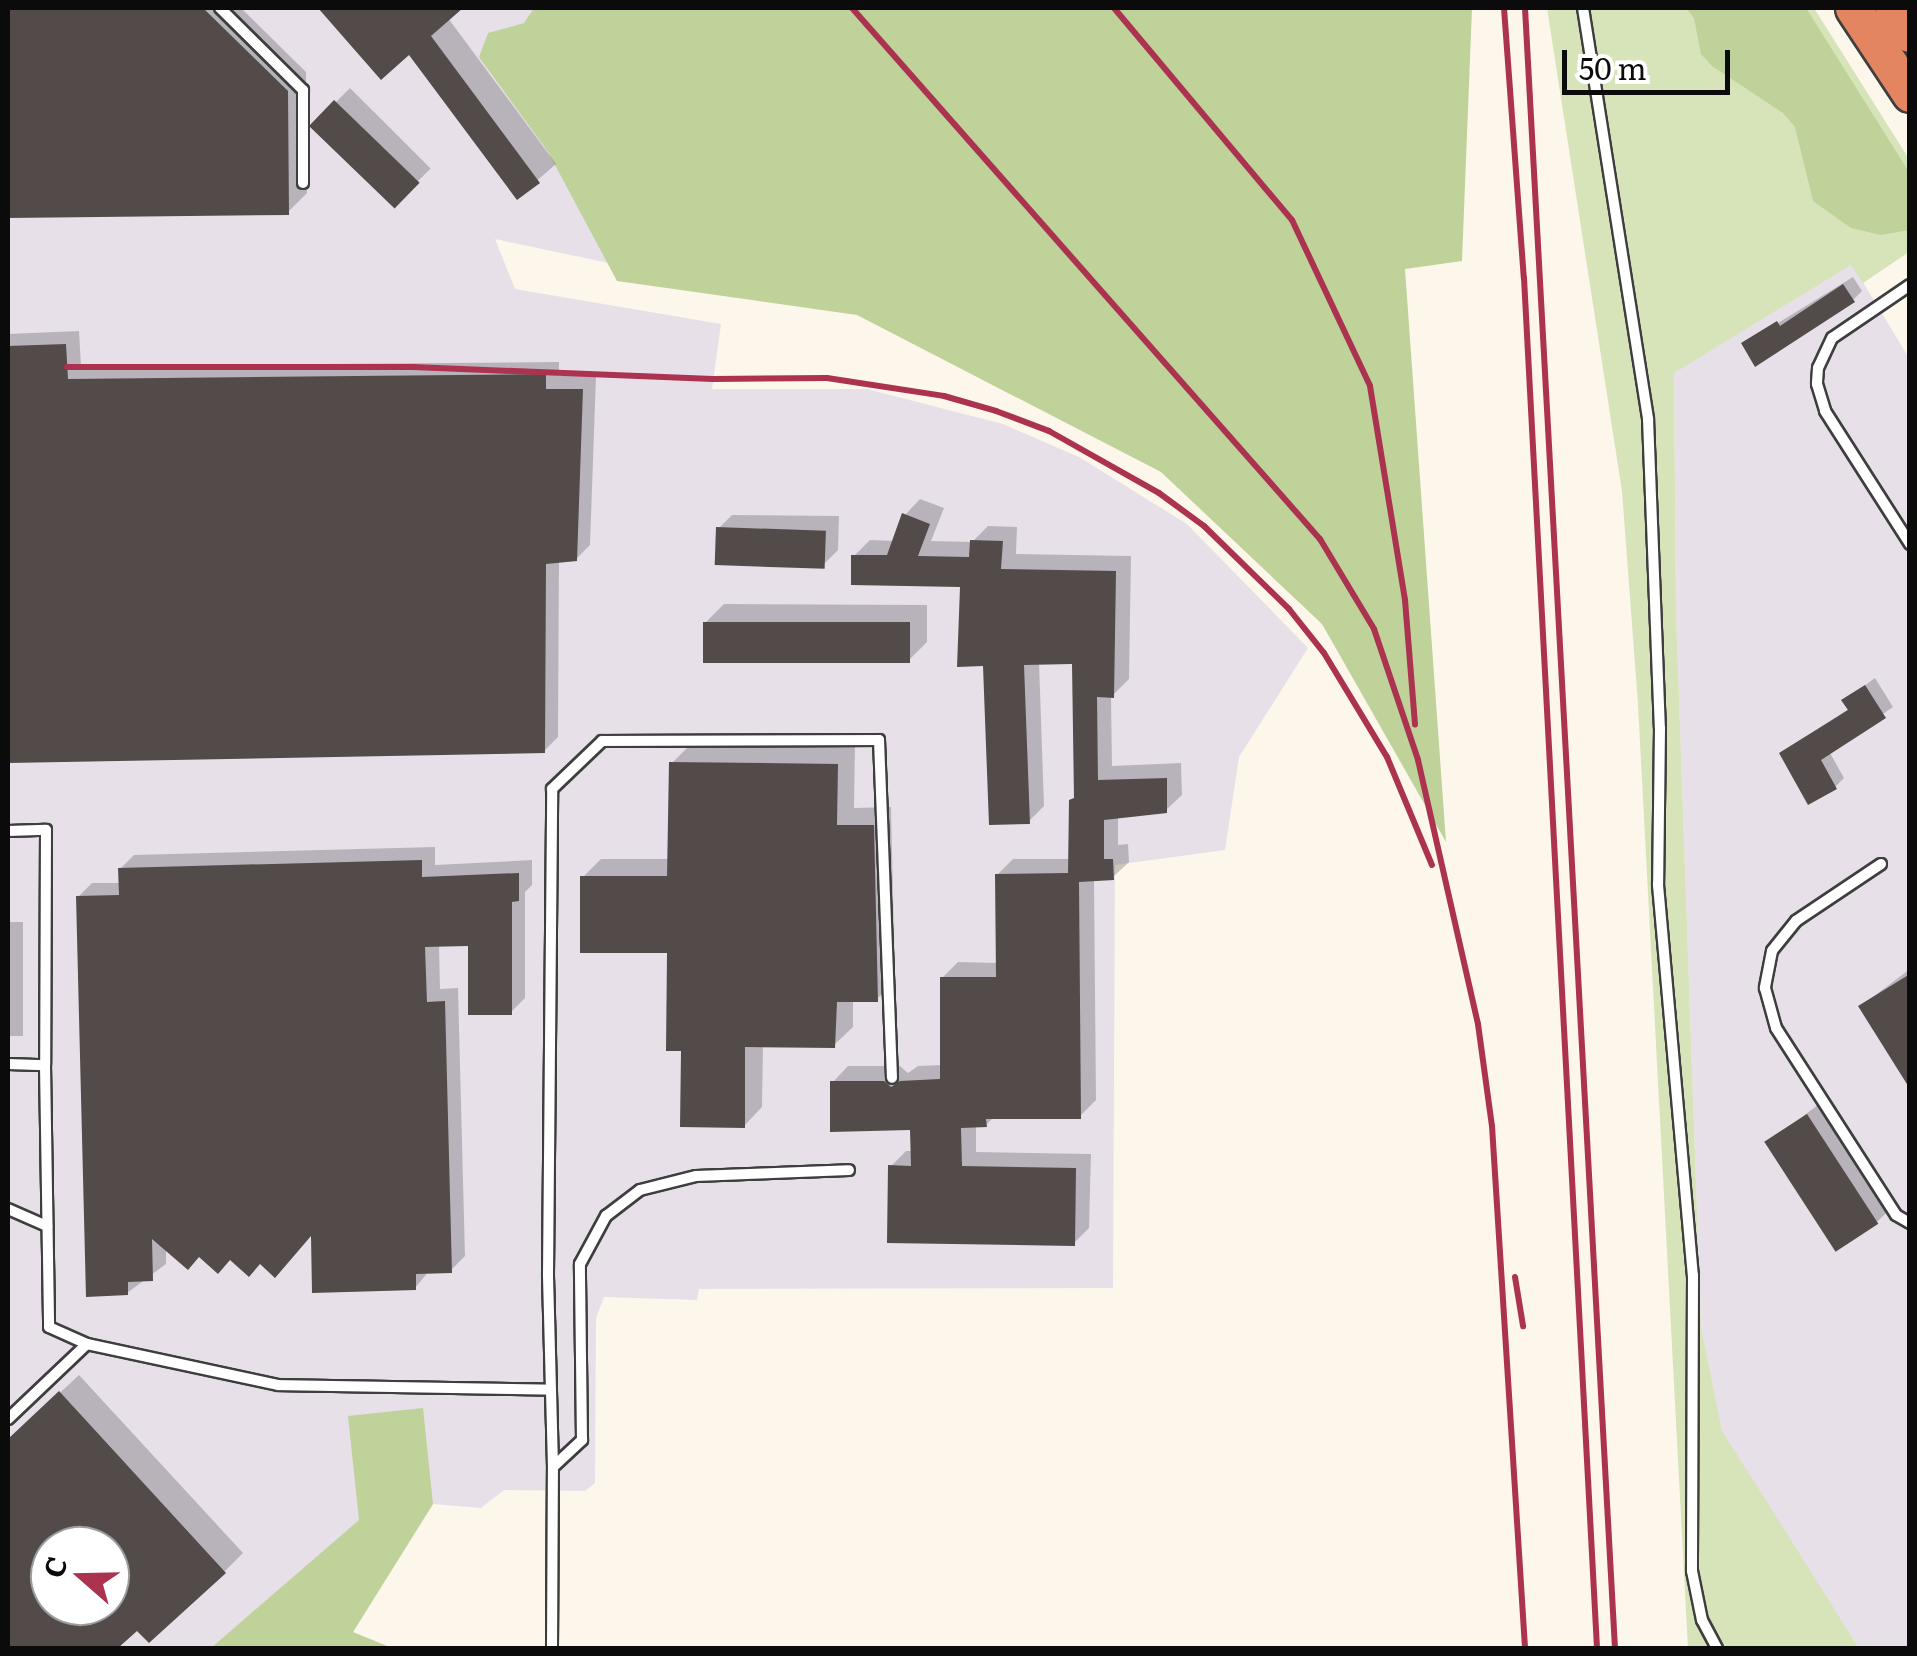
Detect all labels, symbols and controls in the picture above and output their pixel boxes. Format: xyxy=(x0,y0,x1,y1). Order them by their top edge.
scale bar xyxy=(1567,30,1734,92)
text: 50 m xyxy=(1579,45,1647,89)
north arrow xyxy=(30,1526,130,1626)
text: С xyxy=(31,1550,77,1583)

